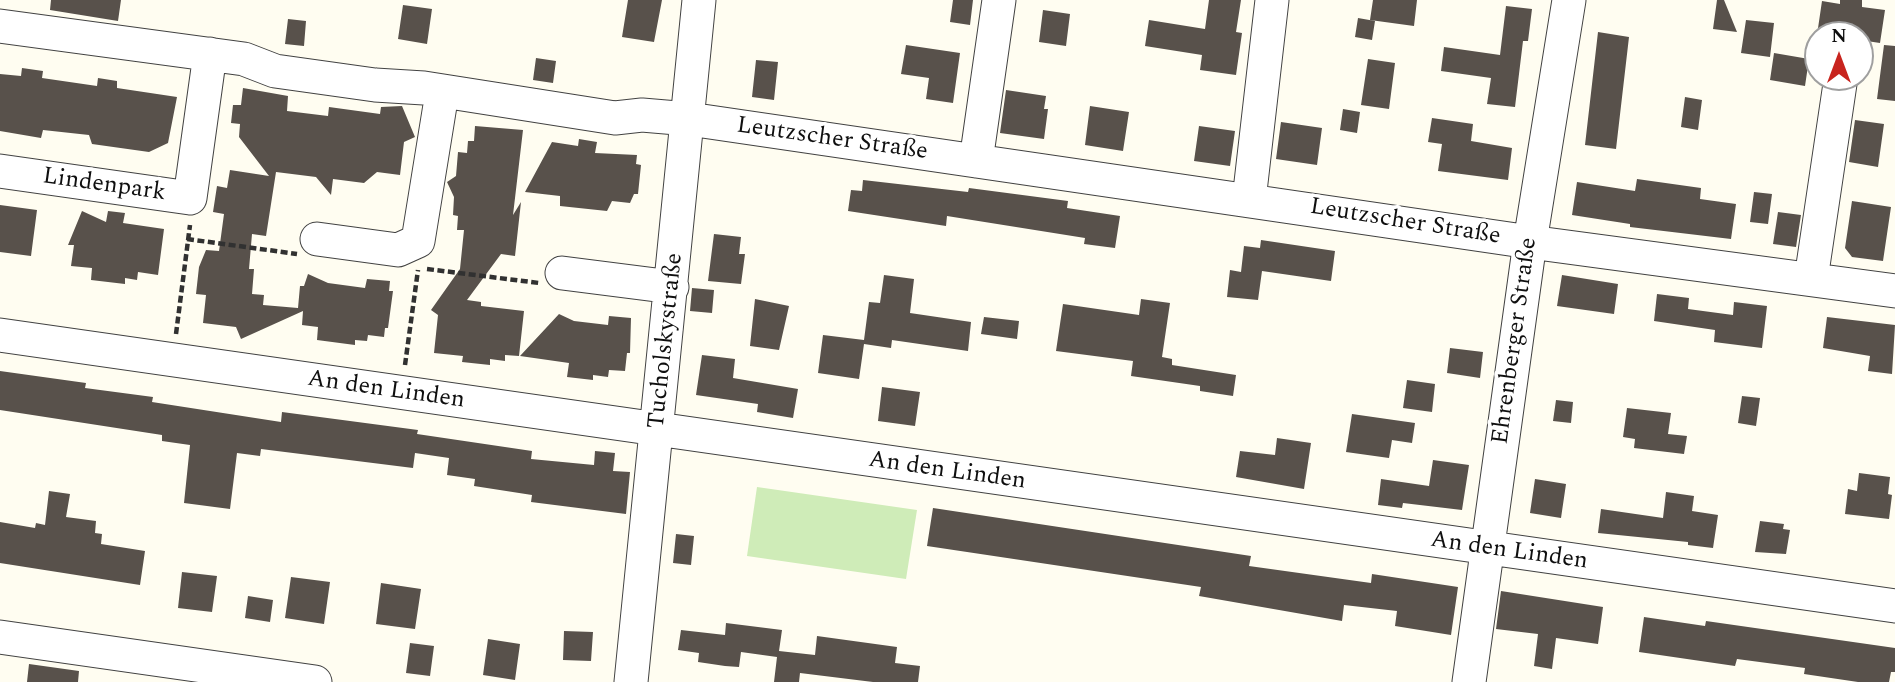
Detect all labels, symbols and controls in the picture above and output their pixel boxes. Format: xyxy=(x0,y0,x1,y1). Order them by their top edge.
north arrow xyxy=(1804,21,1874,91)
text: N xyxy=(1831,22,1847,51)
street label: Leutzscher Straße xyxy=(735,112,929,168)
street label: Lindenpark xyxy=(41,163,167,209)
street label: Leutzscher Straße xyxy=(1308,194,1502,252)
street label: Ehrenberger Straße xyxy=(1487,236,1545,446)
street label: Tucholskystraße xyxy=(643,252,691,430)
street label: An den Linden xyxy=(305,366,467,416)
street label: An den Linden xyxy=(866,447,1028,497)
street label: An den Linden xyxy=(1428,527,1590,577)

